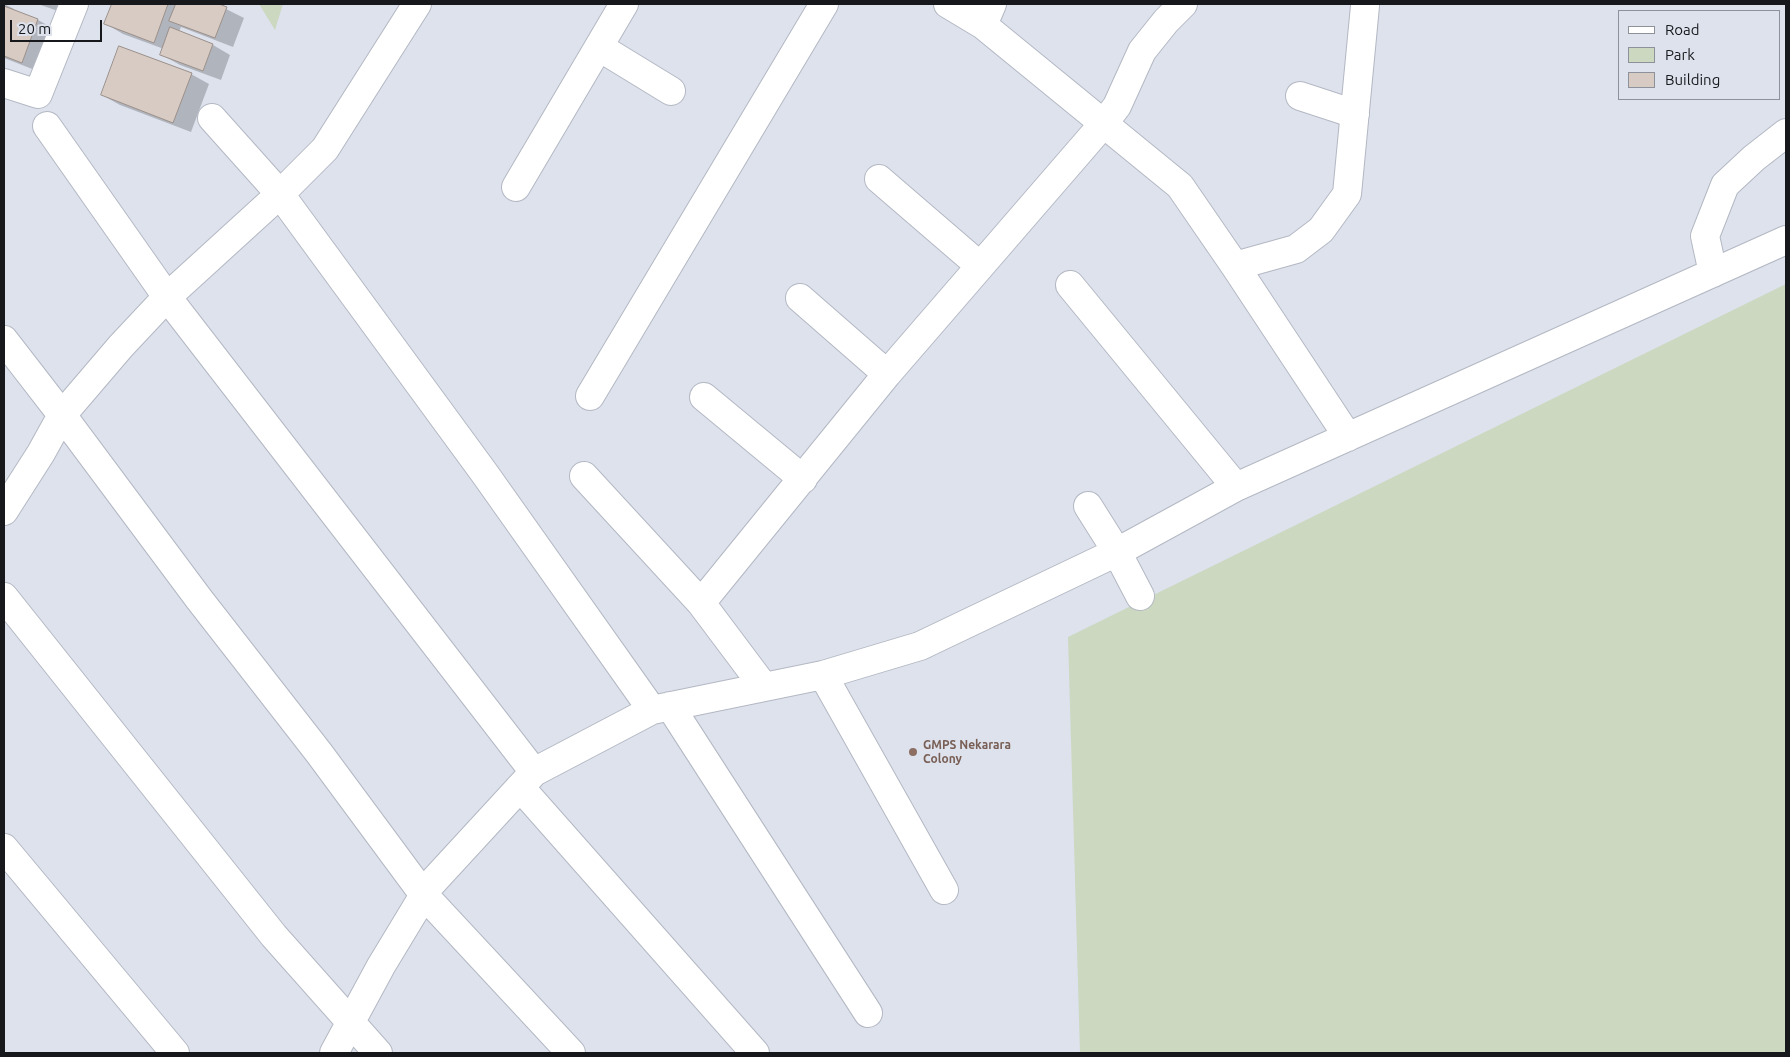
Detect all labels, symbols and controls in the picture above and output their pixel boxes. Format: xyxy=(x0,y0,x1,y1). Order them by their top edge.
scale bar xyxy=(12,10,105,42)
legend xyxy=(1618,10,1780,100)
text: 20 m xyxy=(18,20,51,37)
text: Road xyxy=(1665,21,1700,38)
text: Park xyxy=(1665,46,1695,63)
text: Building xyxy=(1665,71,1720,88)
place label: GMPS Nekarara Colony xyxy=(923,738,1011,766)
marker: GMPS Nekarara Colony xyxy=(907,746,919,758)

